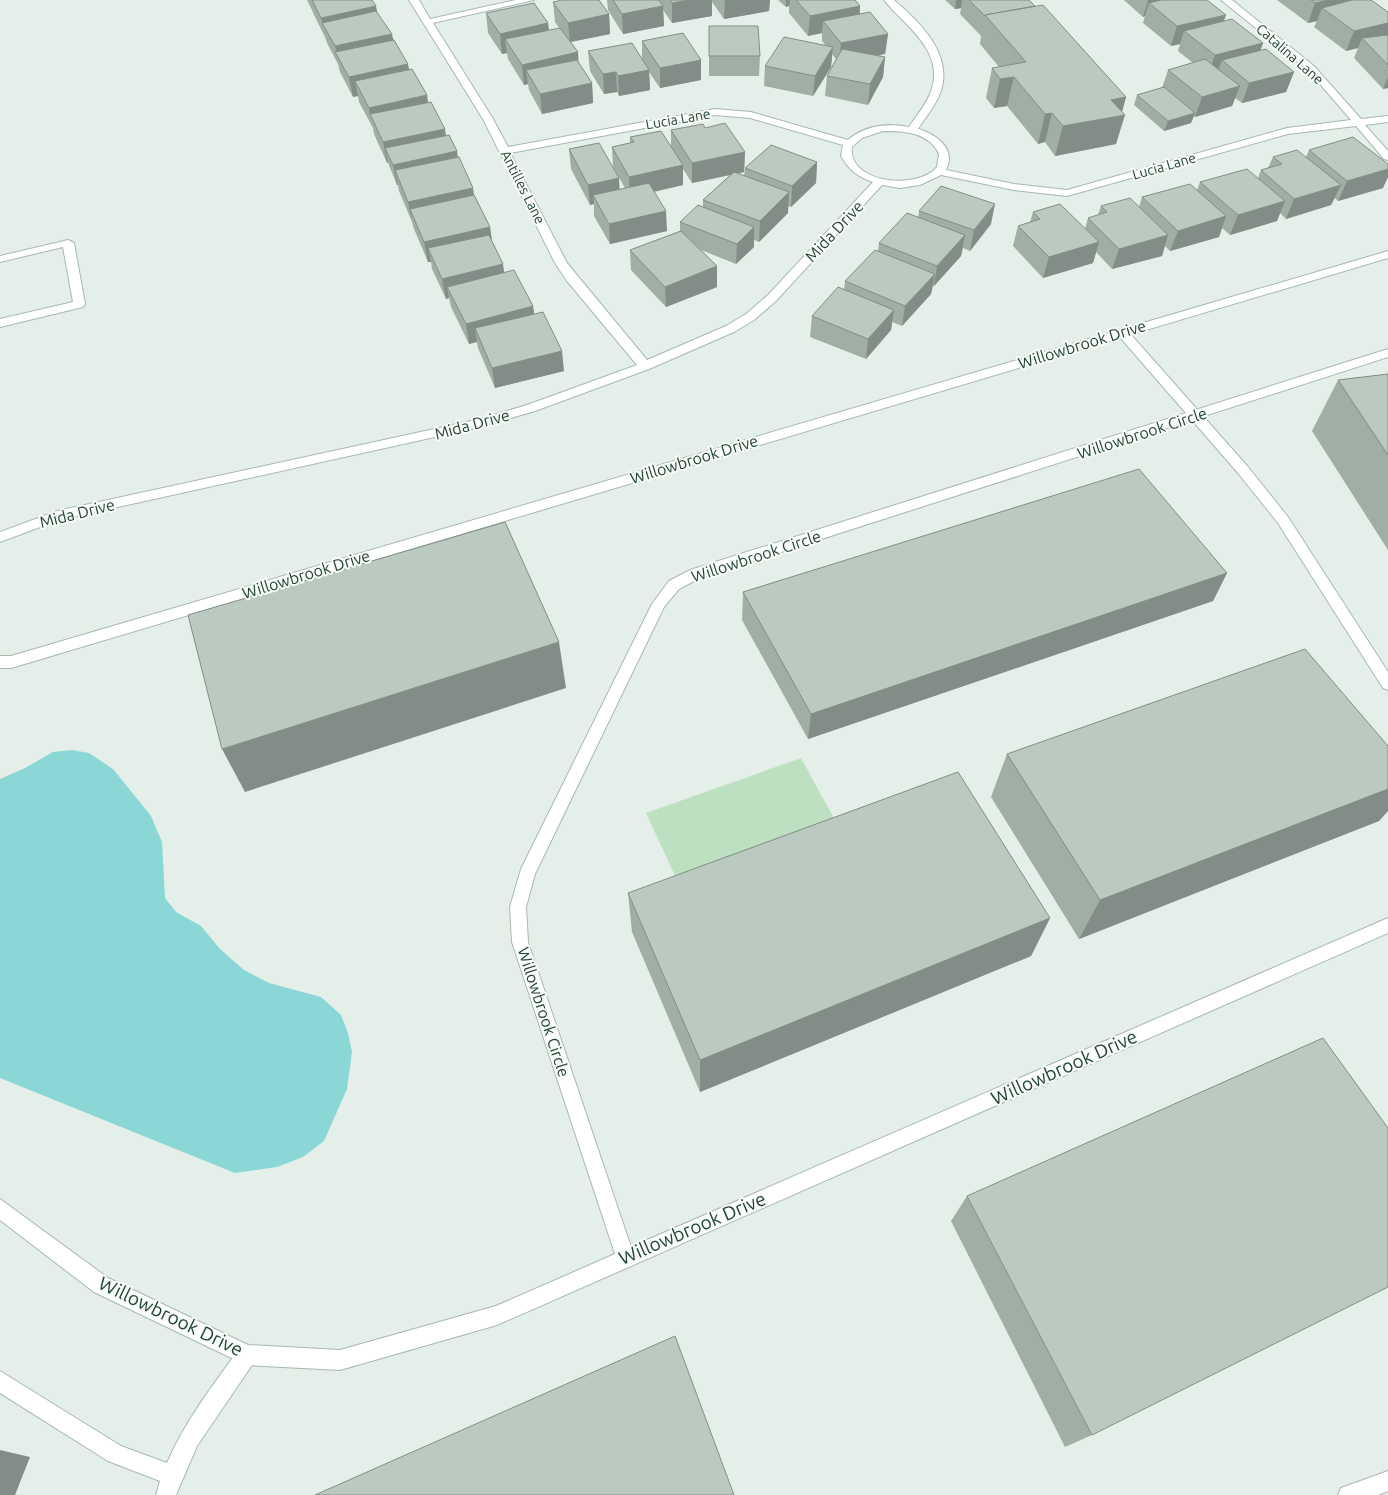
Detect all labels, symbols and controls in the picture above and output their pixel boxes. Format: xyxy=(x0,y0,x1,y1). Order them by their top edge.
street label: Catalina Lane xyxy=(1253,20,1327,88)
street label: Lucia Lane xyxy=(644,105,712,133)
street label: Antilles Lane xyxy=(498,148,548,226)
street label: Lucia Lane xyxy=(1130,149,1198,183)
street label: Mida Drive xyxy=(801,197,867,265)
street label: Willowbrook Drive xyxy=(1016,316,1148,372)
street label: Willowbrook Circle xyxy=(1075,404,1209,462)
street label: Mida Drive xyxy=(433,405,511,443)
street label: Willowbrook Drive xyxy=(628,431,760,487)
street label: Mida Drive xyxy=(38,495,116,531)
street label: Willowbrook Circle xyxy=(689,527,823,585)
street label: Willowbrook Drive xyxy=(240,546,372,602)
street label: Willowbrook Circle xyxy=(515,945,573,1079)
street label: Willowbrook Drive xyxy=(987,1025,1141,1109)
street label: Willowbrook Drive xyxy=(615,1187,769,1269)
street label: Willowbrook Drive xyxy=(95,1272,247,1360)

